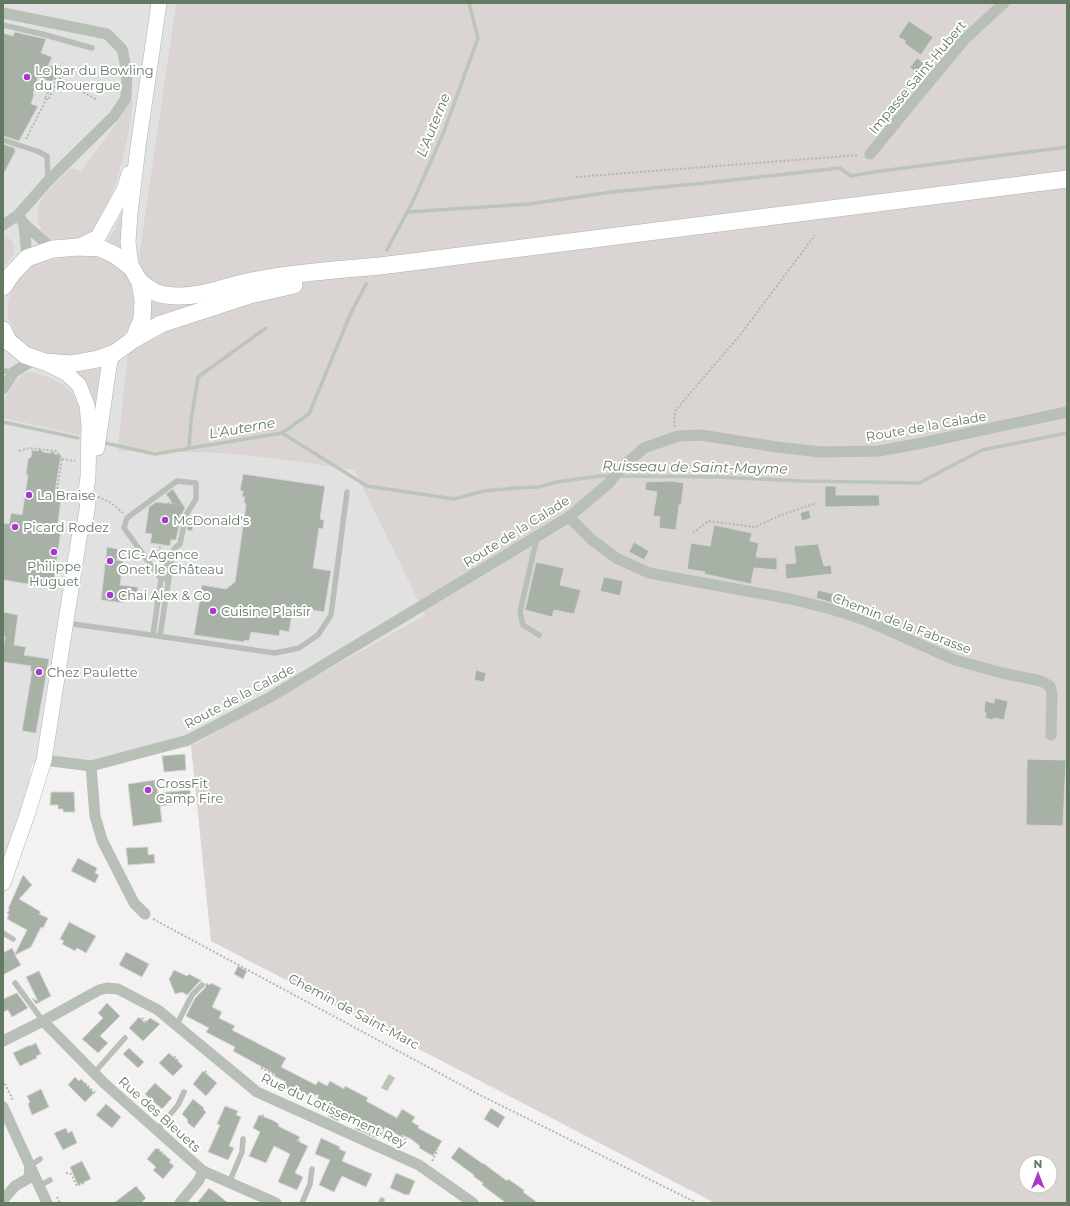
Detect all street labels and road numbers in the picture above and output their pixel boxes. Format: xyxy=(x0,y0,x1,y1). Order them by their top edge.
street label: Impasse Saint-Hubert xyxy=(865,17,969,137)
street label: Route de la Calade xyxy=(865,408,988,444)
street label: Route de la Calade xyxy=(460,492,572,570)
street label: Chemin de la Fabrasse xyxy=(830,589,974,657)
street label: Route de la Calade xyxy=(181,660,297,732)
street label: Chemin de Saint-Marc xyxy=(286,970,422,1052)
street label: Rue du Lotissement Rey xyxy=(259,1069,410,1151)
street label: Rue des Bleuets xyxy=(116,1073,204,1155)

